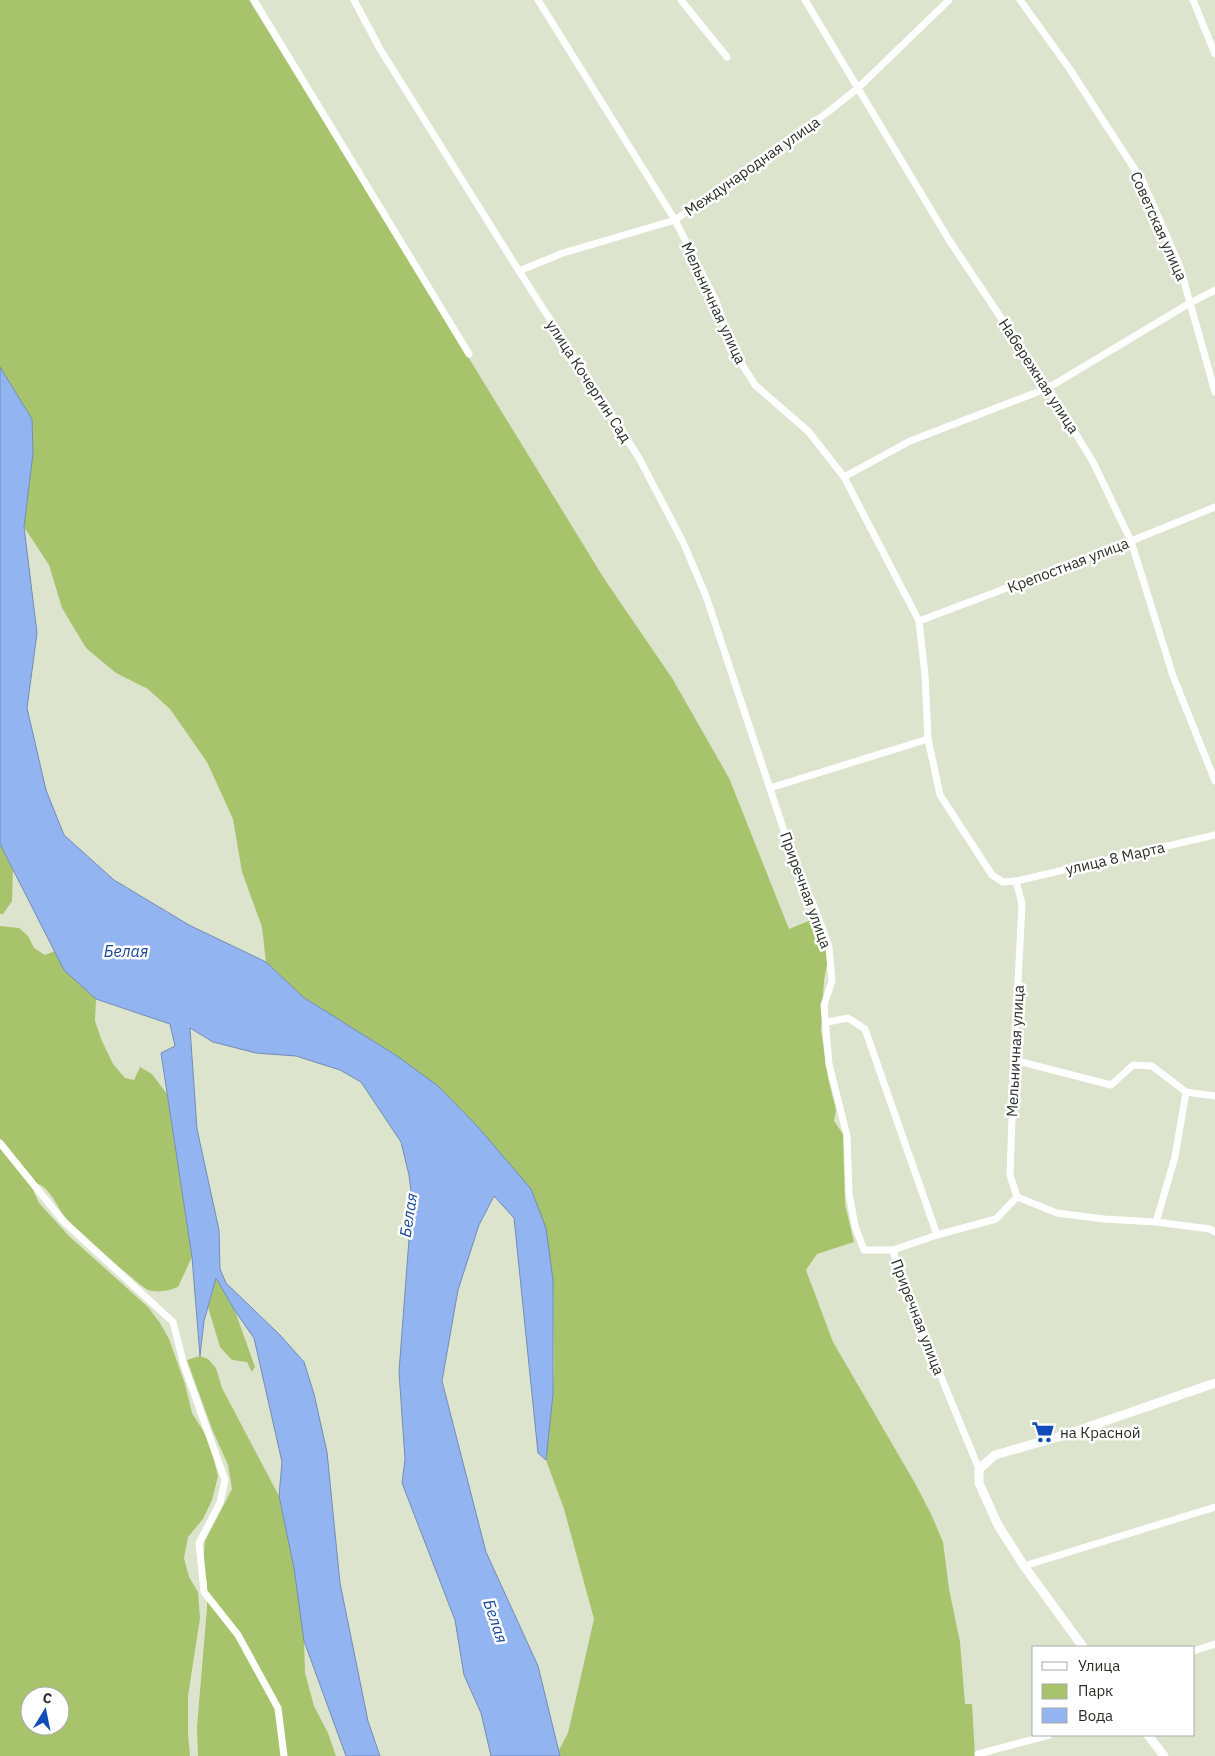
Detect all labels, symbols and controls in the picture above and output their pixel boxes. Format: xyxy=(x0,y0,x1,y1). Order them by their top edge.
street label: Международная улица xyxy=(681,112,823,220)
street label: Советская улица xyxy=(1126,168,1192,284)
street label: Мельничная улица xyxy=(677,239,751,367)
street label: Набережная улица xyxy=(995,315,1083,437)
street label: улица Кочергин Сад xyxy=(542,316,636,446)
street label: Крепостная улица xyxy=(1005,533,1131,597)
street label: Приречная улица xyxy=(776,829,836,951)
street label: улица 8 Марта xyxy=(1064,837,1166,879)
water label: Белая xyxy=(104,941,148,961)
street label: Мельничная улица xyxy=(1002,984,1028,1118)
water label: Белая xyxy=(395,1191,421,1239)
street label: Приречная улица xyxy=(887,1256,949,1378)
supermarket icon: на Красной xyxy=(1030,1419,1056,1445)
place label: на Красной xyxy=(1060,1423,1141,1442)
water label: Белая xyxy=(479,1597,513,1645)
legend xyxy=(1032,1646,1195,1736)
text: Улица xyxy=(1078,1656,1120,1675)
text: Парк xyxy=(1078,1681,1113,1700)
north arrow xyxy=(20,1686,70,1736)
text: С xyxy=(41,1689,53,1708)
text: Вода xyxy=(1078,1706,1113,1725)

